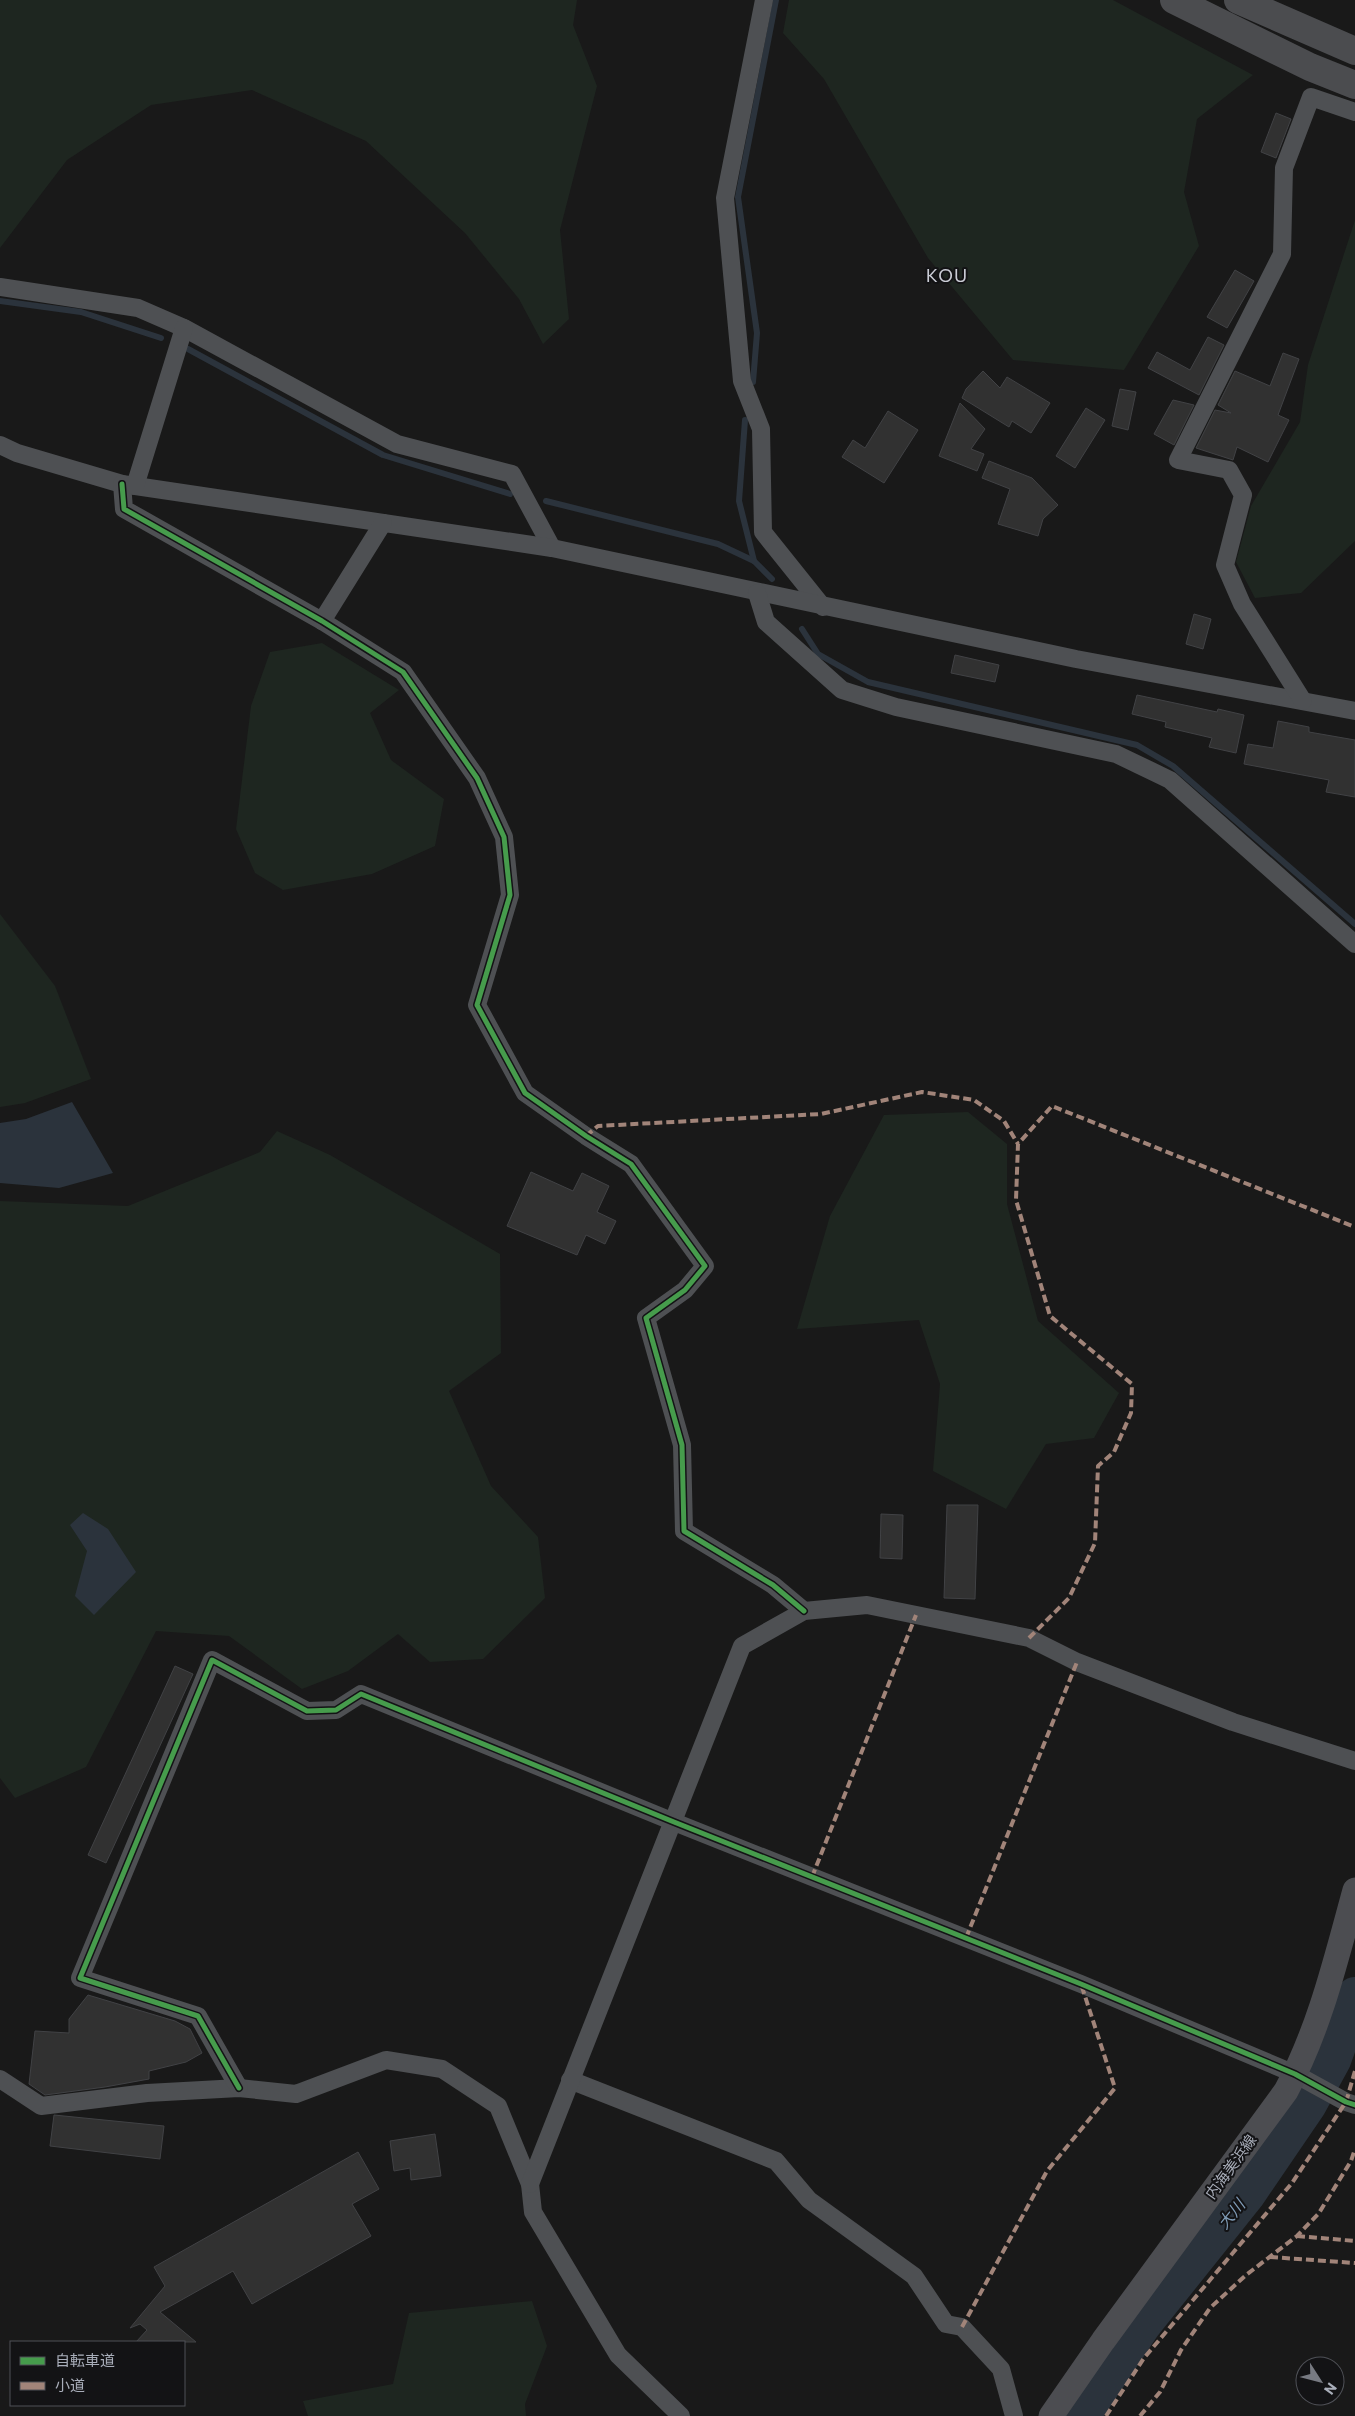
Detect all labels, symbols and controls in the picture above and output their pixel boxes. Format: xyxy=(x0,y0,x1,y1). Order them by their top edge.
district label: KOU xyxy=(926,264,968,286)
street label: 内海美浜線 xyxy=(1201,2131,1260,2202)
water label: 大川 xyxy=(1213,2194,1249,2232)
legend xyxy=(10,2341,185,2406)
text: 自転車道 xyxy=(55,2351,115,2369)
north arrow xyxy=(1295,2356,1345,2406)
text: 小道 xyxy=(55,2376,85,2394)
text: N xyxy=(1321,2380,1341,2398)

